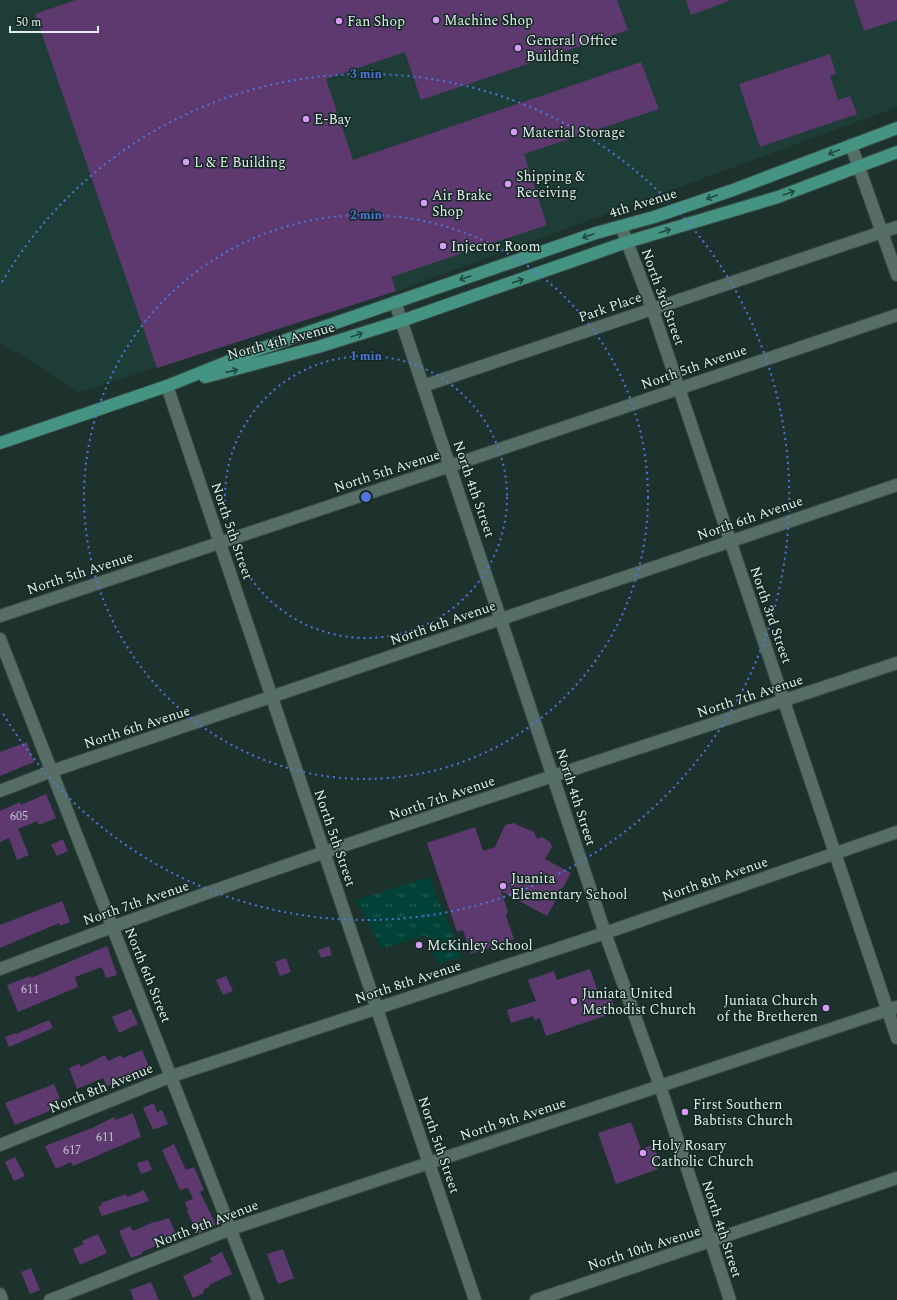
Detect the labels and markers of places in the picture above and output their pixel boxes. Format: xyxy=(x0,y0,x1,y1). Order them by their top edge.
place label: Machine Shop xyxy=(444,10,533,31)
place label: Fan Shop xyxy=(347,11,405,32)
marker: Machine Shop xyxy=(431,15,441,25)
marker: Fan Shop xyxy=(334,16,344,26)
place label: General Office Building xyxy=(526,30,618,67)
marker: General Office Building xyxy=(513,43,523,53)
place label: E-Bay xyxy=(314,109,352,130)
marker: E-Bay xyxy=(301,114,311,124)
place label: Material Storage xyxy=(522,122,625,143)
marker: Material Storage xyxy=(509,127,519,137)
place label: L & E Building xyxy=(194,152,286,173)
marker: L & E Building xyxy=(181,157,191,167)
place label: Shipping & Receiving xyxy=(516,166,585,203)
marker: Shipping & Receiving xyxy=(503,179,513,189)
place label: Air Brake Shop xyxy=(432,185,492,222)
marker: Air Brake Shop xyxy=(419,198,429,208)
place label: Injector Room xyxy=(451,236,540,257)
marker: Injector Room xyxy=(438,241,448,251)
centre of rings xyxy=(359,490,373,504)
place label: Juanita Elementary School xyxy=(511,868,627,905)
marker: Juanita Elementary School xyxy=(498,881,508,891)
place label: McKinley School xyxy=(427,935,533,956)
marker: McKinley School xyxy=(414,940,424,950)
place label: Juniata United Methodist Church xyxy=(582,983,696,1020)
place label: Juniata Church of the Bretheren xyxy=(717,990,818,1027)
marker: Juniata United Methodist Church xyxy=(569,996,579,1006)
marker: Juniata Church of the Bretheren xyxy=(821,1003,831,1013)
place label: First Southern Babtists Church xyxy=(693,1094,793,1131)
marker: First Southern Babtists Church xyxy=(680,1107,690,1117)
place label: Holy Rosary Catholic Church xyxy=(651,1135,754,1172)
marker: Holy Rosary Catholic Church xyxy=(638,1148,648,1158)

